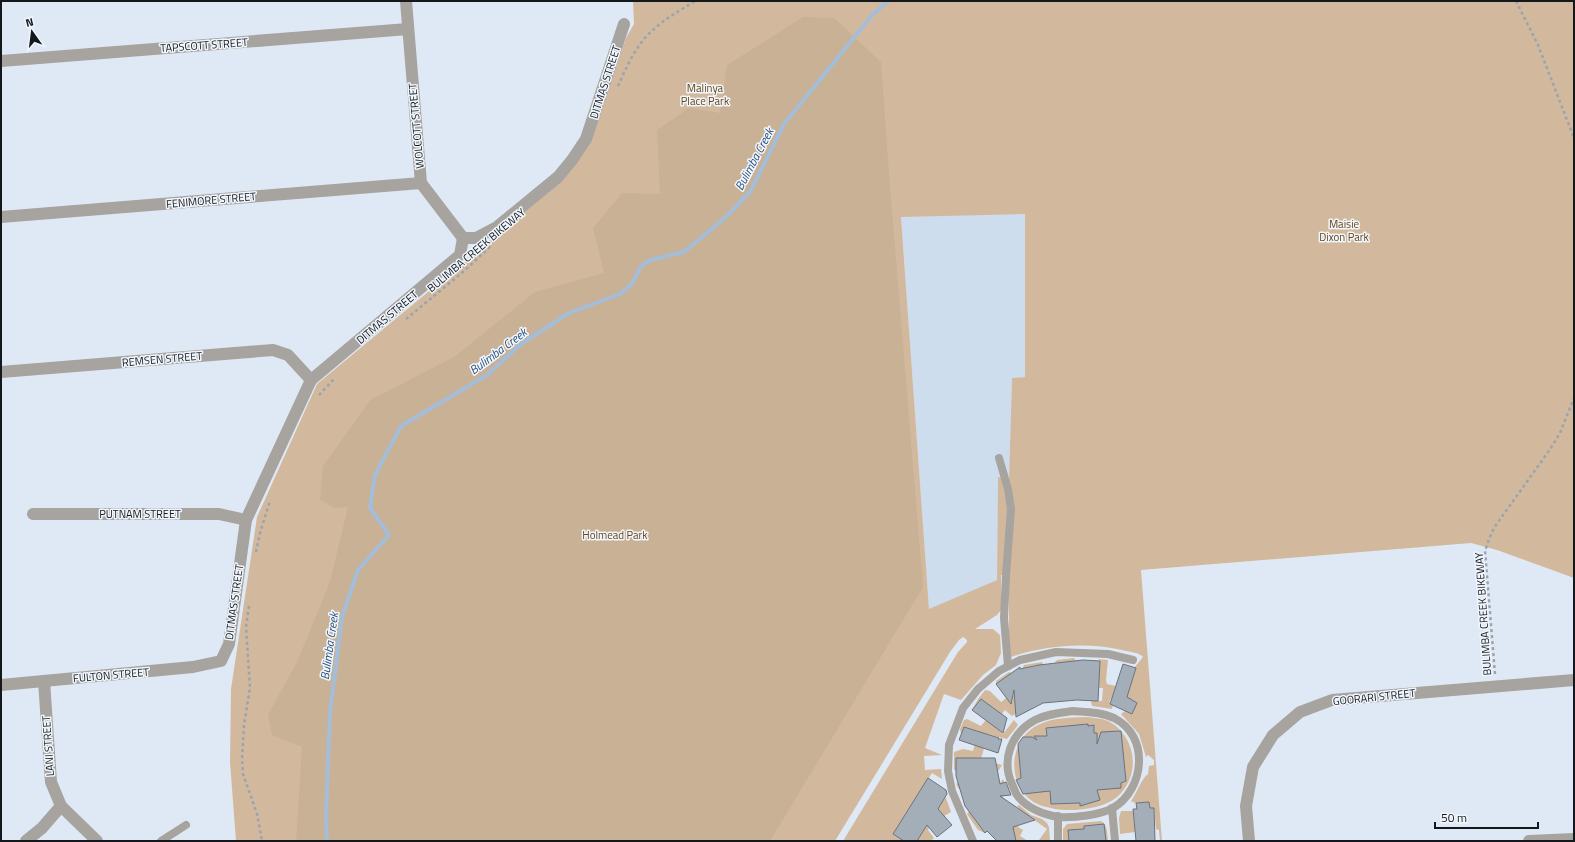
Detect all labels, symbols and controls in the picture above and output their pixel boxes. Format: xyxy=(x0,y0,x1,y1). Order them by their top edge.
north arrow xyxy=(12,12,52,52)
text: N xyxy=(24,14,35,31)
street label: TAPSCOTT STREET xyxy=(160,34,249,56)
street label: DITMAS STREET xyxy=(586,43,624,121)
park label: Malinya Place Park xyxy=(681,80,730,109)
street label: WOLCOTT STREET xyxy=(404,83,428,169)
water label: Bulimba Creek xyxy=(730,123,779,193)
street label: FENIMORE STREET xyxy=(165,188,257,212)
street label: BULIMBA CREEK BIKEWAY xyxy=(424,204,529,296)
park label: Maisie Dixon Park xyxy=(1319,216,1369,245)
street label: DITMAS STREET xyxy=(353,286,421,348)
water label: Bulimba Creek xyxy=(465,322,532,379)
street label: REMSEN STREET xyxy=(121,348,203,370)
street label: PUTNAM STREET xyxy=(99,506,181,522)
park label: Holmead Park xyxy=(582,527,648,543)
street label: BULIMBA CREEK BIKEWAY xyxy=(1471,552,1495,676)
street label: DITMAS STREET xyxy=(221,563,247,641)
water label: Bulimba Creek xyxy=(315,609,343,681)
street label: FULTON STREET xyxy=(72,664,150,686)
street label: GOORARI STREET xyxy=(1332,685,1416,709)
street label: LANI STREET xyxy=(38,715,58,777)
scale bar xyxy=(1435,804,1538,830)
text: 50 m xyxy=(1441,808,1467,827)

